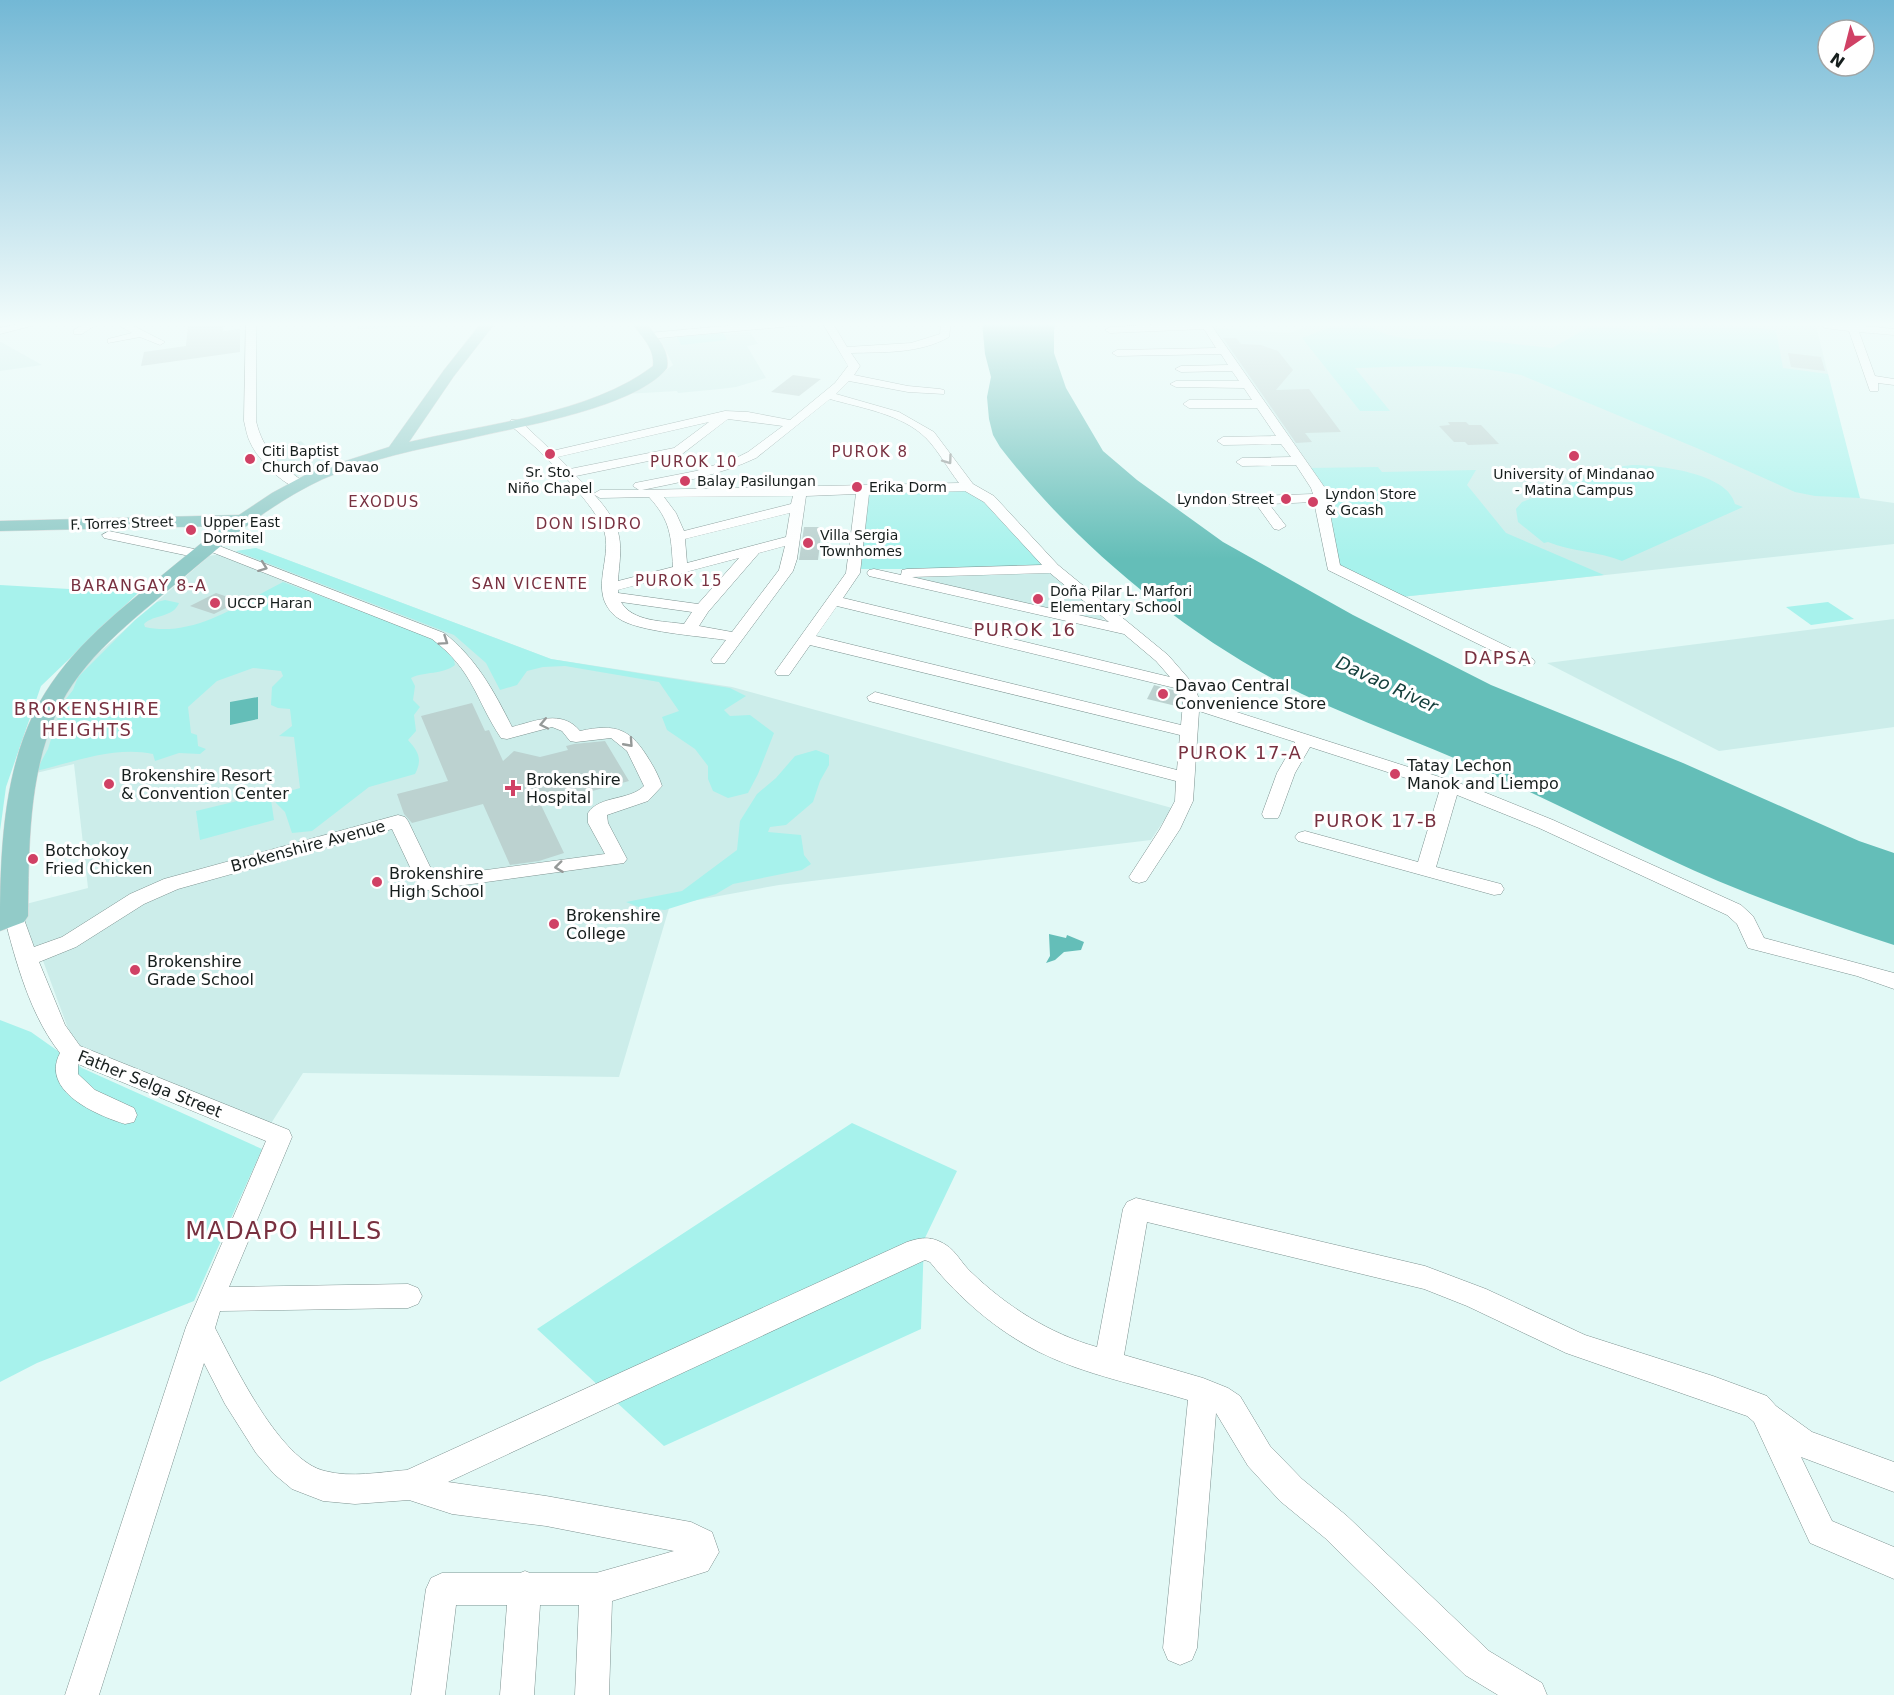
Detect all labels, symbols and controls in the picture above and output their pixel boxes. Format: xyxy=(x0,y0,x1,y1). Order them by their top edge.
north arrow xyxy=(1816,18,1876,78)
text: N xyxy=(1827,48,1849,71)
place label: Citi Baptist Church of Davao xyxy=(262,443,379,475)
district label: PUROK 8 xyxy=(832,443,908,461)
marker: Sr. Sto. Niño Chapel xyxy=(543,447,557,461)
marker: University of Mindanao - Matina Campus xyxy=(1567,449,1581,463)
marker: Citi Baptist Church of Davao xyxy=(243,452,257,466)
district label: PUROK 10 xyxy=(650,453,738,471)
one-way arrow xyxy=(941,454,952,465)
place label: Sr. Sto. Niño Chapel xyxy=(508,464,592,496)
place label: University of Mindanao - Matina Campus xyxy=(1493,466,1655,498)
place label: Balay Pasilungan xyxy=(697,473,816,489)
marker: Balay Pasilungan xyxy=(678,474,692,488)
place label: Erika Dorm xyxy=(869,479,947,495)
marker: Erika Dorm xyxy=(850,480,864,494)
place label: Lyndon Store & Gcash xyxy=(1325,486,1416,518)
place label: Lyndon Street xyxy=(1177,491,1274,507)
marker: Lyndon Street xyxy=(1279,492,1293,506)
district label: EXODUS xyxy=(348,493,420,511)
marker: Lyndon Store & Gcash xyxy=(1306,495,1320,509)
street label: F. Torres Street xyxy=(70,513,174,533)
place label: Upper East Dormitel xyxy=(203,514,281,546)
district label: DON ISIDRO xyxy=(536,515,642,533)
marker: Upper East Dormitel xyxy=(184,523,198,537)
place label: Villa Sergia Townhomes xyxy=(819,527,902,559)
marker: Villa Sergia Townhomes xyxy=(801,536,815,550)
one-way arrow xyxy=(258,559,268,572)
district label: PUROK 15 xyxy=(635,572,723,590)
district label: SAN VICENTE xyxy=(471,575,589,593)
district label: BARANGAY 8-A xyxy=(71,576,207,595)
place label: Doña Pilar L. Marfori Elementary School xyxy=(1050,583,1192,615)
marker: Doña Pilar L. Marfori Elementary School xyxy=(1031,592,1045,606)
place label: UCCP Haran xyxy=(227,595,312,611)
marker: UCCP Haran xyxy=(208,596,222,610)
district label: PUROK 16 xyxy=(973,619,1077,640)
one-way arrow xyxy=(437,634,448,645)
district label: DAPSA xyxy=(1464,647,1532,668)
water label: Davao River xyxy=(1333,651,1443,717)
place label: Davao Central Convenience Store xyxy=(1175,676,1326,713)
marker: Davao Central Convenience Store xyxy=(1156,687,1170,701)
district label: BROKENSHIRE HEIGHTS xyxy=(14,698,160,740)
one-way arrow xyxy=(539,717,549,730)
one-way arrow xyxy=(622,736,633,747)
district label: PUROK 17-A xyxy=(1178,742,1302,763)
place label: Tatay Lechon Manok and Liempo xyxy=(1406,756,1559,793)
place label: Brokenshire Resort & Convention Center xyxy=(121,766,289,803)
marker: Tatay Lechon Manok and Liempo xyxy=(1388,767,1402,781)
place label: Brokenshire Hospital xyxy=(526,770,621,807)
marker: Brokenshire Resort & Convention Center xyxy=(102,777,116,791)
marker: Brokenshire Hospital xyxy=(504,779,522,797)
district label: PUROK 17-B xyxy=(1314,810,1438,831)
street label: Brokenshire Avenue xyxy=(229,816,387,876)
place label: Botchokoy Fried Chicken xyxy=(45,841,152,878)
marker: Botchokoy Fried Chicken xyxy=(26,852,40,866)
one-way arrow xyxy=(555,860,564,872)
place label: Brokenshire High School xyxy=(389,864,484,901)
marker: Brokenshire High School xyxy=(370,875,384,889)
place label: Brokenshire College xyxy=(566,906,661,943)
marker: Brokenshire College xyxy=(547,917,561,931)
place label: Brokenshire Grade School xyxy=(147,952,254,989)
marker: Brokenshire Grade School xyxy=(128,963,142,977)
street label: Father Selga Street xyxy=(75,1046,225,1122)
district label: MADAPO HILLS xyxy=(185,1217,383,1245)

